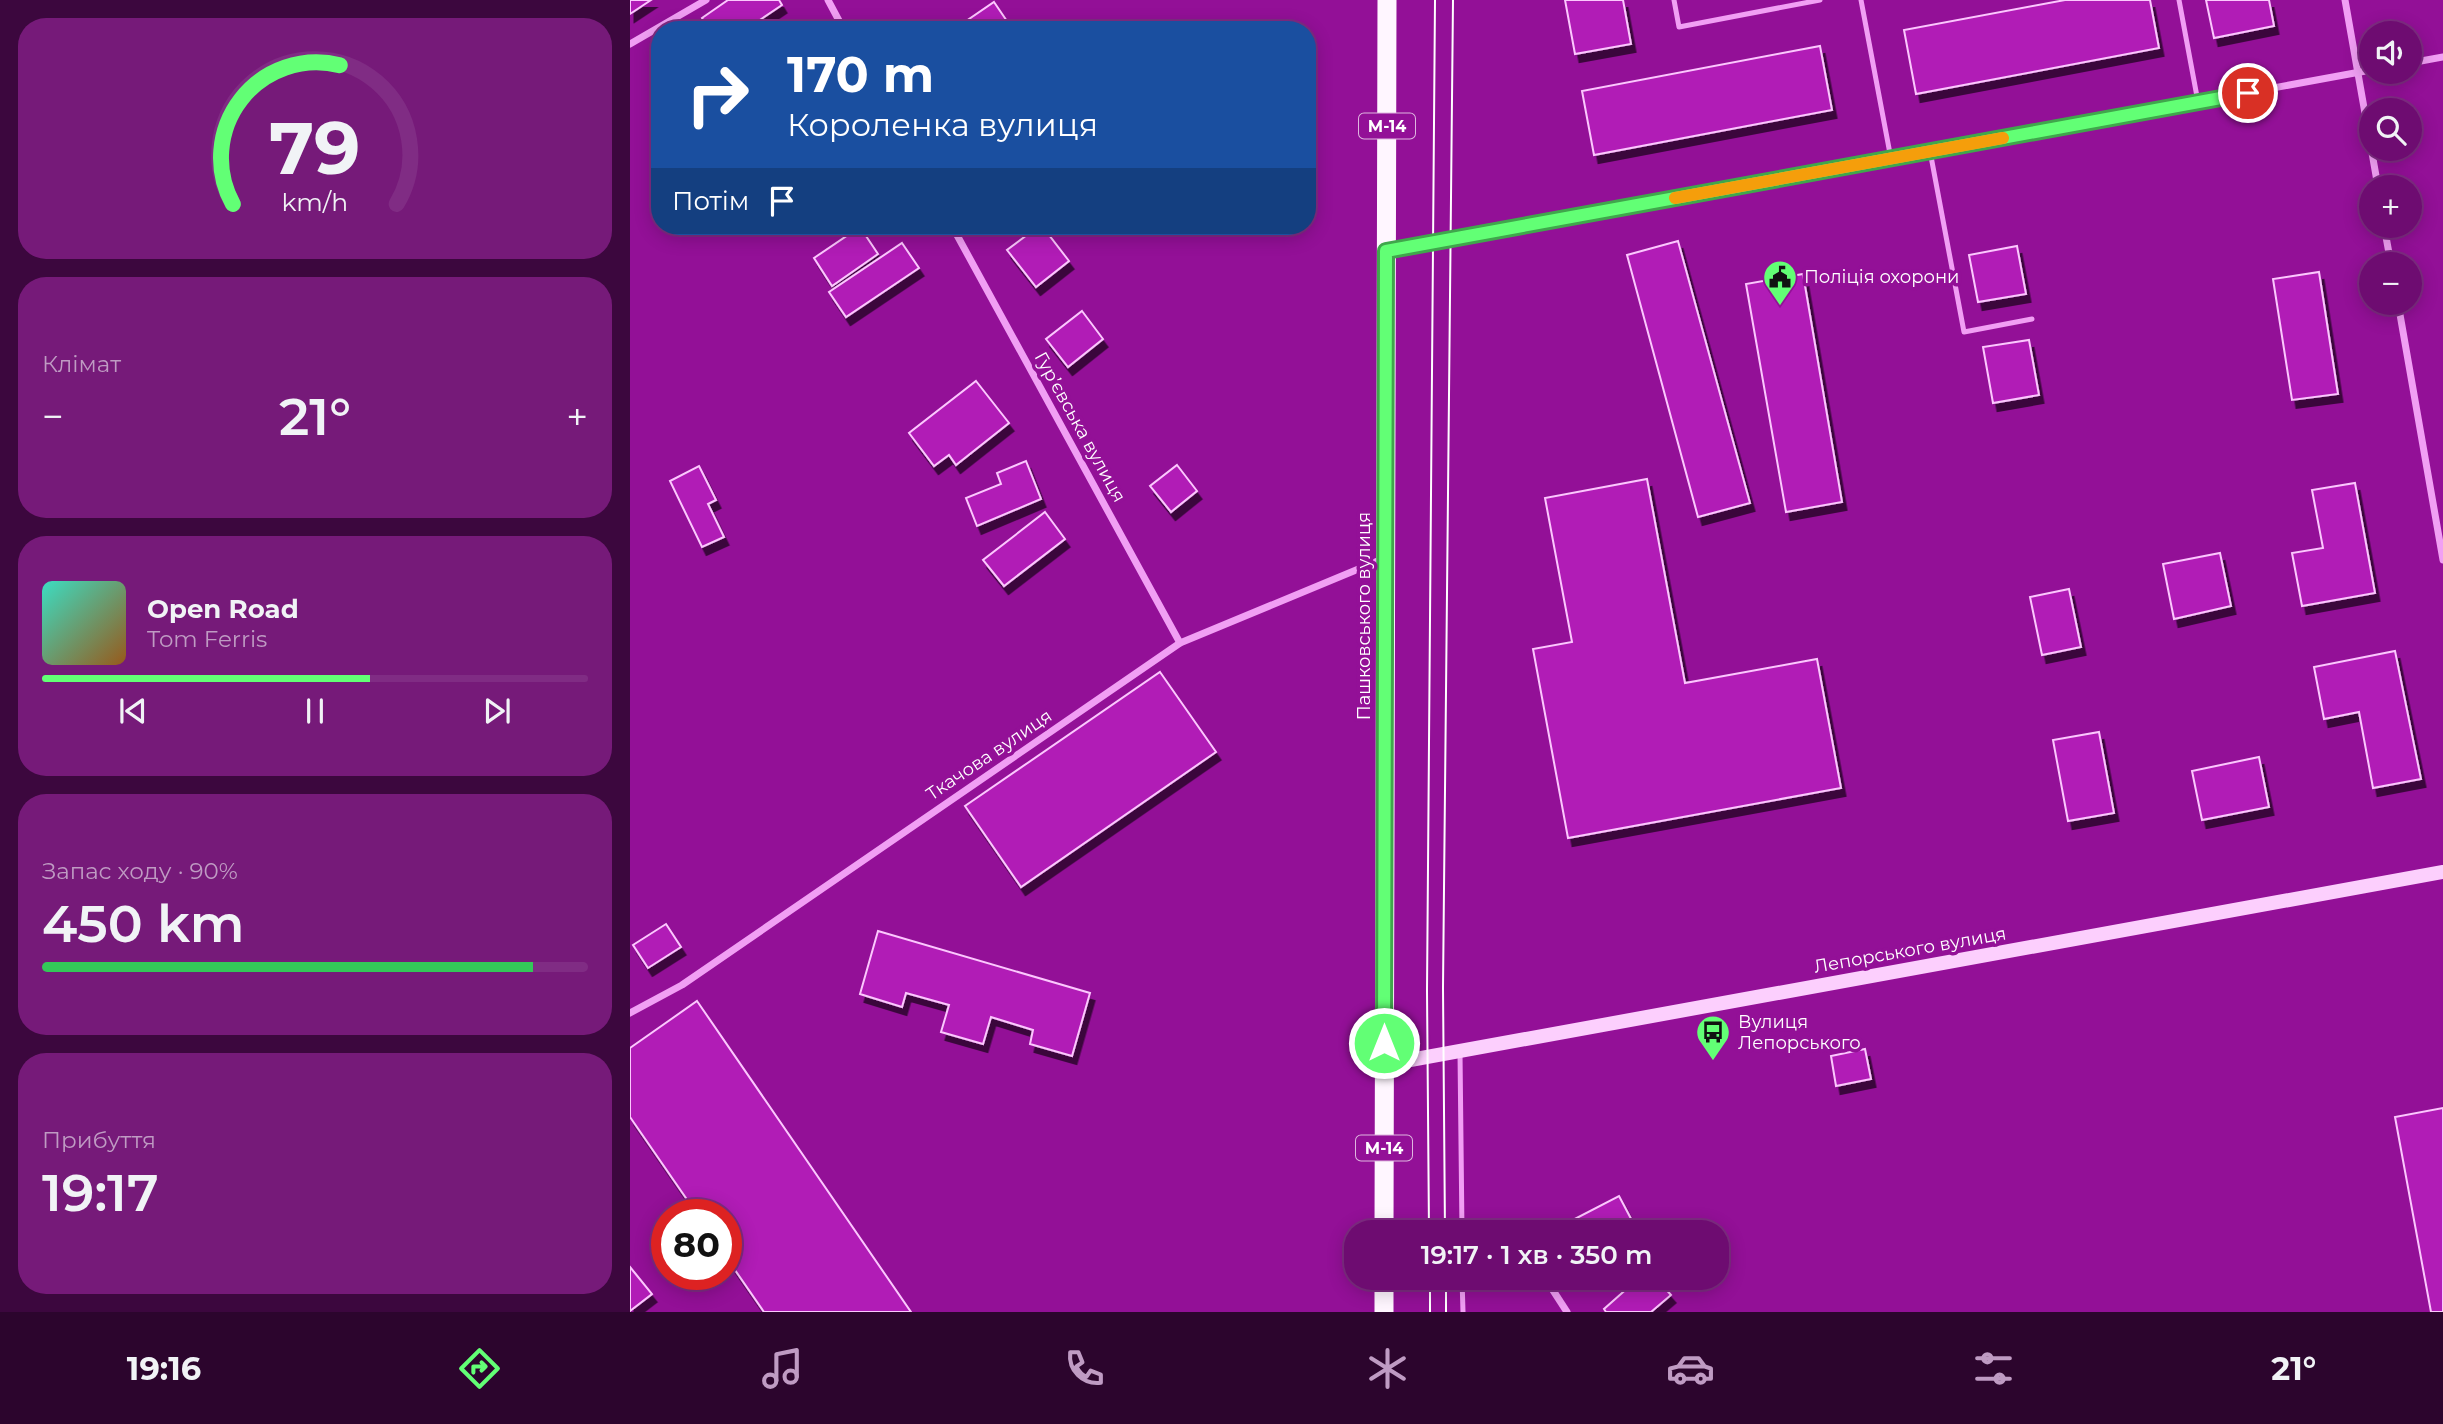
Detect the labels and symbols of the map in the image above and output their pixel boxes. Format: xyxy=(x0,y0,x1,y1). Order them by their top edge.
pin xyxy=(2218,63,2278,123)
road number: М-14 xyxy=(1359,114,1415,138)
public building icon: Поліція охорони xyxy=(1761,258,1799,307)
place label: Поліція охорони xyxy=(1804,266,1959,288)
street label: Гур’євська вулиця xyxy=(1030,348,1130,506)
street label: Пашковського вулиця xyxy=(1353,512,1375,720)
street label: Ткачова вулиця xyxy=(922,705,1056,805)
street label: Лепорського вулиця xyxy=(1812,922,2008,978)
position arrow xyxy=(1347,1006,1421,1080)
place label: Вулиця Лепорського xyxy=(1738,1011,1861,1054)
bus stop icon: Вулиця Лепорського xyxy=(1694,1013,1732,1062)
road number: М-14 xyxy=(1356,1136,1412,1160)
speed limit sign: 80 xyxy=(651,1199,742,1290)

